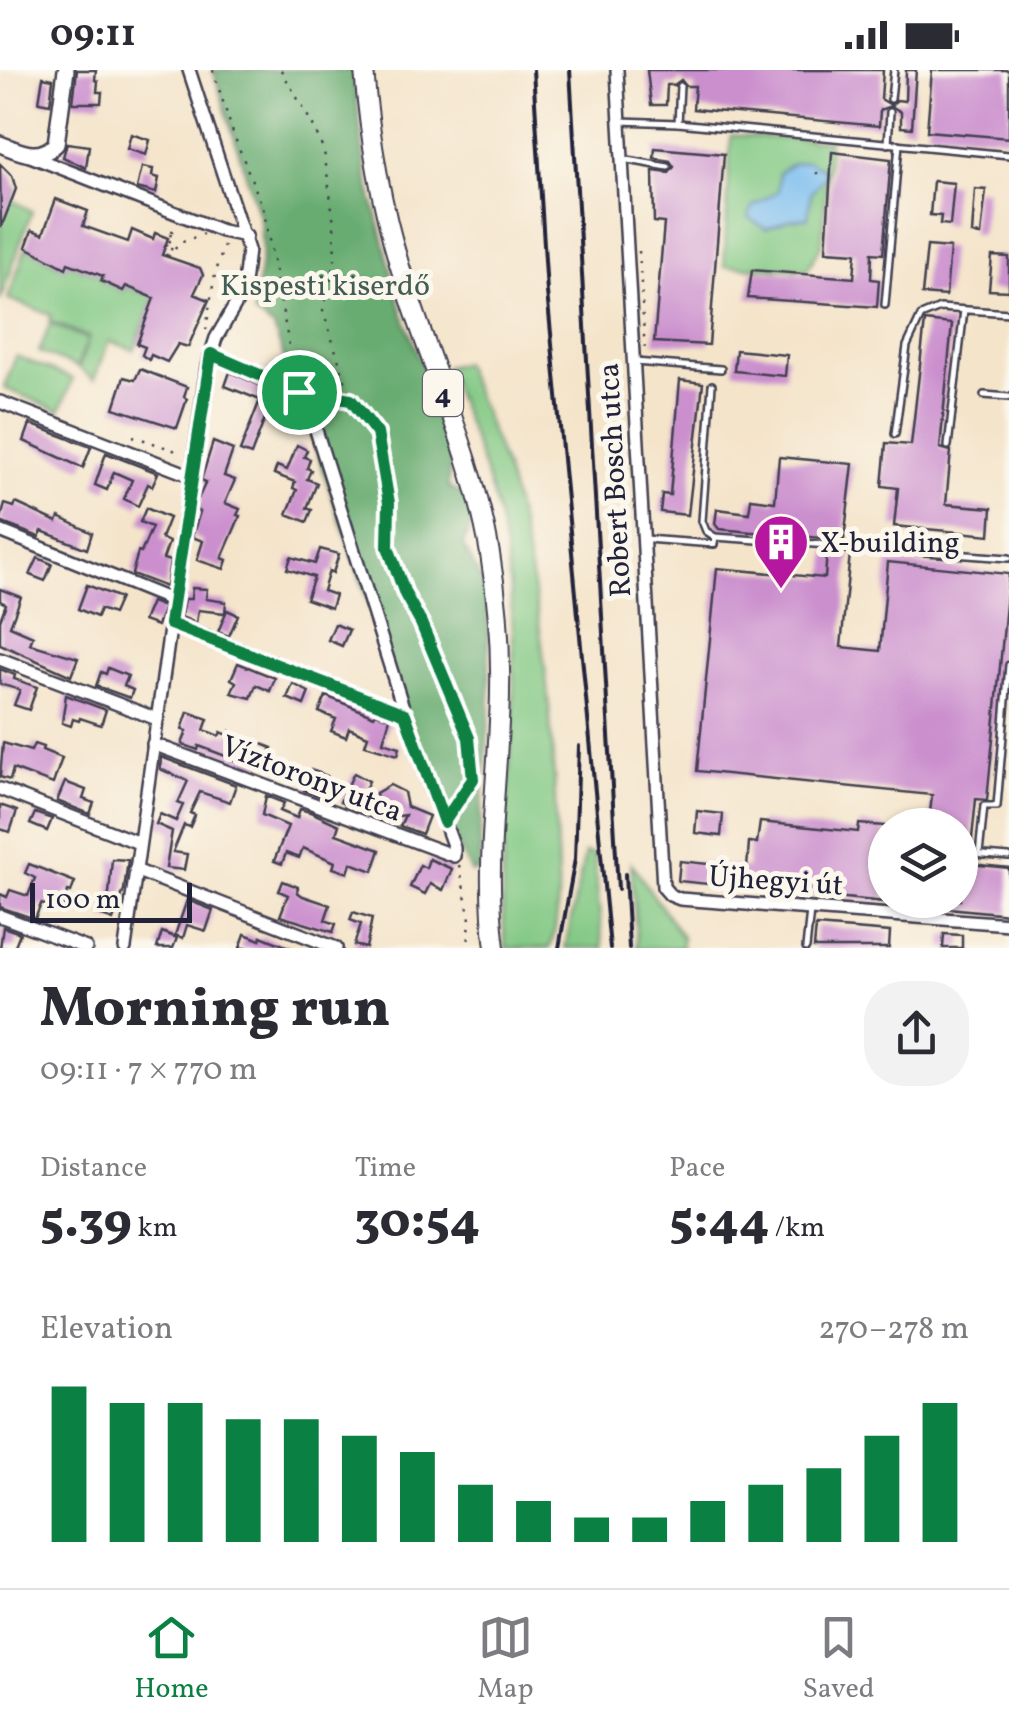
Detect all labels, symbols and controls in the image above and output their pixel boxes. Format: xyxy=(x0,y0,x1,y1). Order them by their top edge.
text: 09:11 xyxy=(50,9,136,62)
park label: Kispesti kiserdő xyxy=(220,266,430,308)
pin xyxy=(257,350,342,435)
street label: Robert Bosch utca xyxy=(589,362,643,598)
icon: arrive xyxy=(272,365,327,420)
road number: 4 xyxy=(423,370,463,416)
building icon: X-building xyxy=(751,512,811,591)
place label: X-building xyxy=(820,523,960,565)
street label: Víztorony utca xyxy=(215,726,408,834)
map controls xyxy=(868,808,978,918)
button: layers xyxy=(868,808,978,918)
street label: Újhegyi út xyxy=(707,856,845,908)
scale bar xyxy=(30,878,192,923)
text: 100 m xyxy=(45,881,120,920)
text: Morning run xyxy=(40,973,390,1049)
button: share xyxy=(864,981,969,1086)
text: 09:11 · 7 × 770 m xyxy=(40,1049,257,1093)
text: Distance xyxy=(40,1149,147,1188)
text: Time xyxy=(355,1149,416,1188)
text: Pace xyxy=(669,1149,725,1188)
text: 5.39 xyxy=(40,1188,132,1258)
text: 30:54 xyxy=(355,1188,480,1258)
text: 5:44 xyxy=(669,1188,769,1258)
text: km xyxy=(132,1209,178,1248)
text: /km xyxy=(769,1209,825,1248)
text: Elevation xyxy=(40,1308,173,1352)
text: 270–278 m xyxy=(818,1308,969,1352)
tab: Home xyxy=(134,1610,209,1709)
tab: Map xyxy=(477,1610,533,1709)
tab: Saved xyxy=(802,1610,875,1709)

